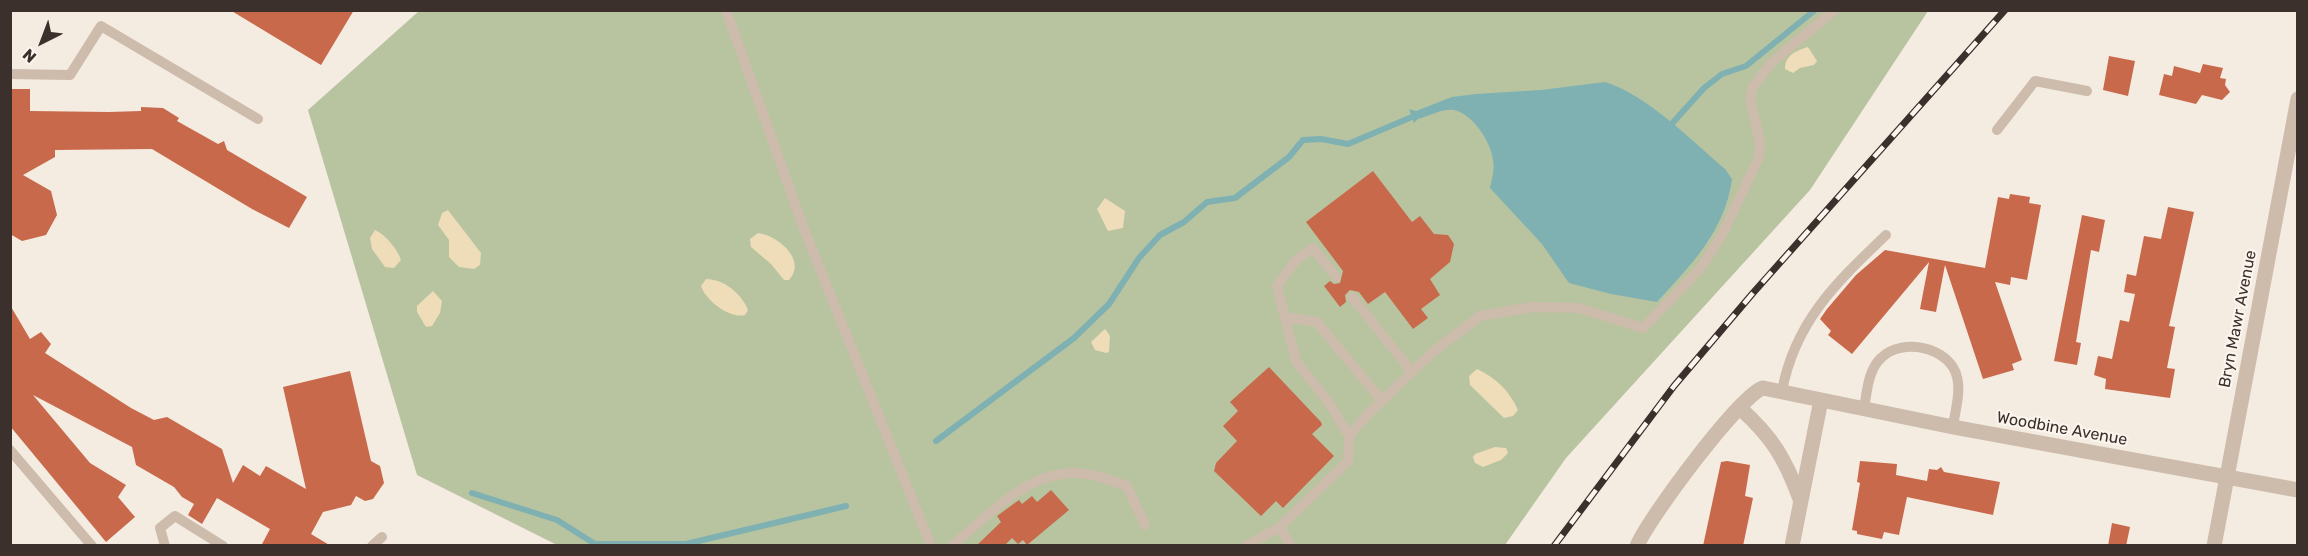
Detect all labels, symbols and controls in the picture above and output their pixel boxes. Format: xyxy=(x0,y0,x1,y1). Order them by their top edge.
north arrow xyxy=(12,12,72,72)
text: N xyxy=(19,45,40,67)
street label: Bryn Mawr Avenue xyxy=(2215,249,2261,389)
street label: Woodbine Avenue xyxy=(1995,408,2129,450)

